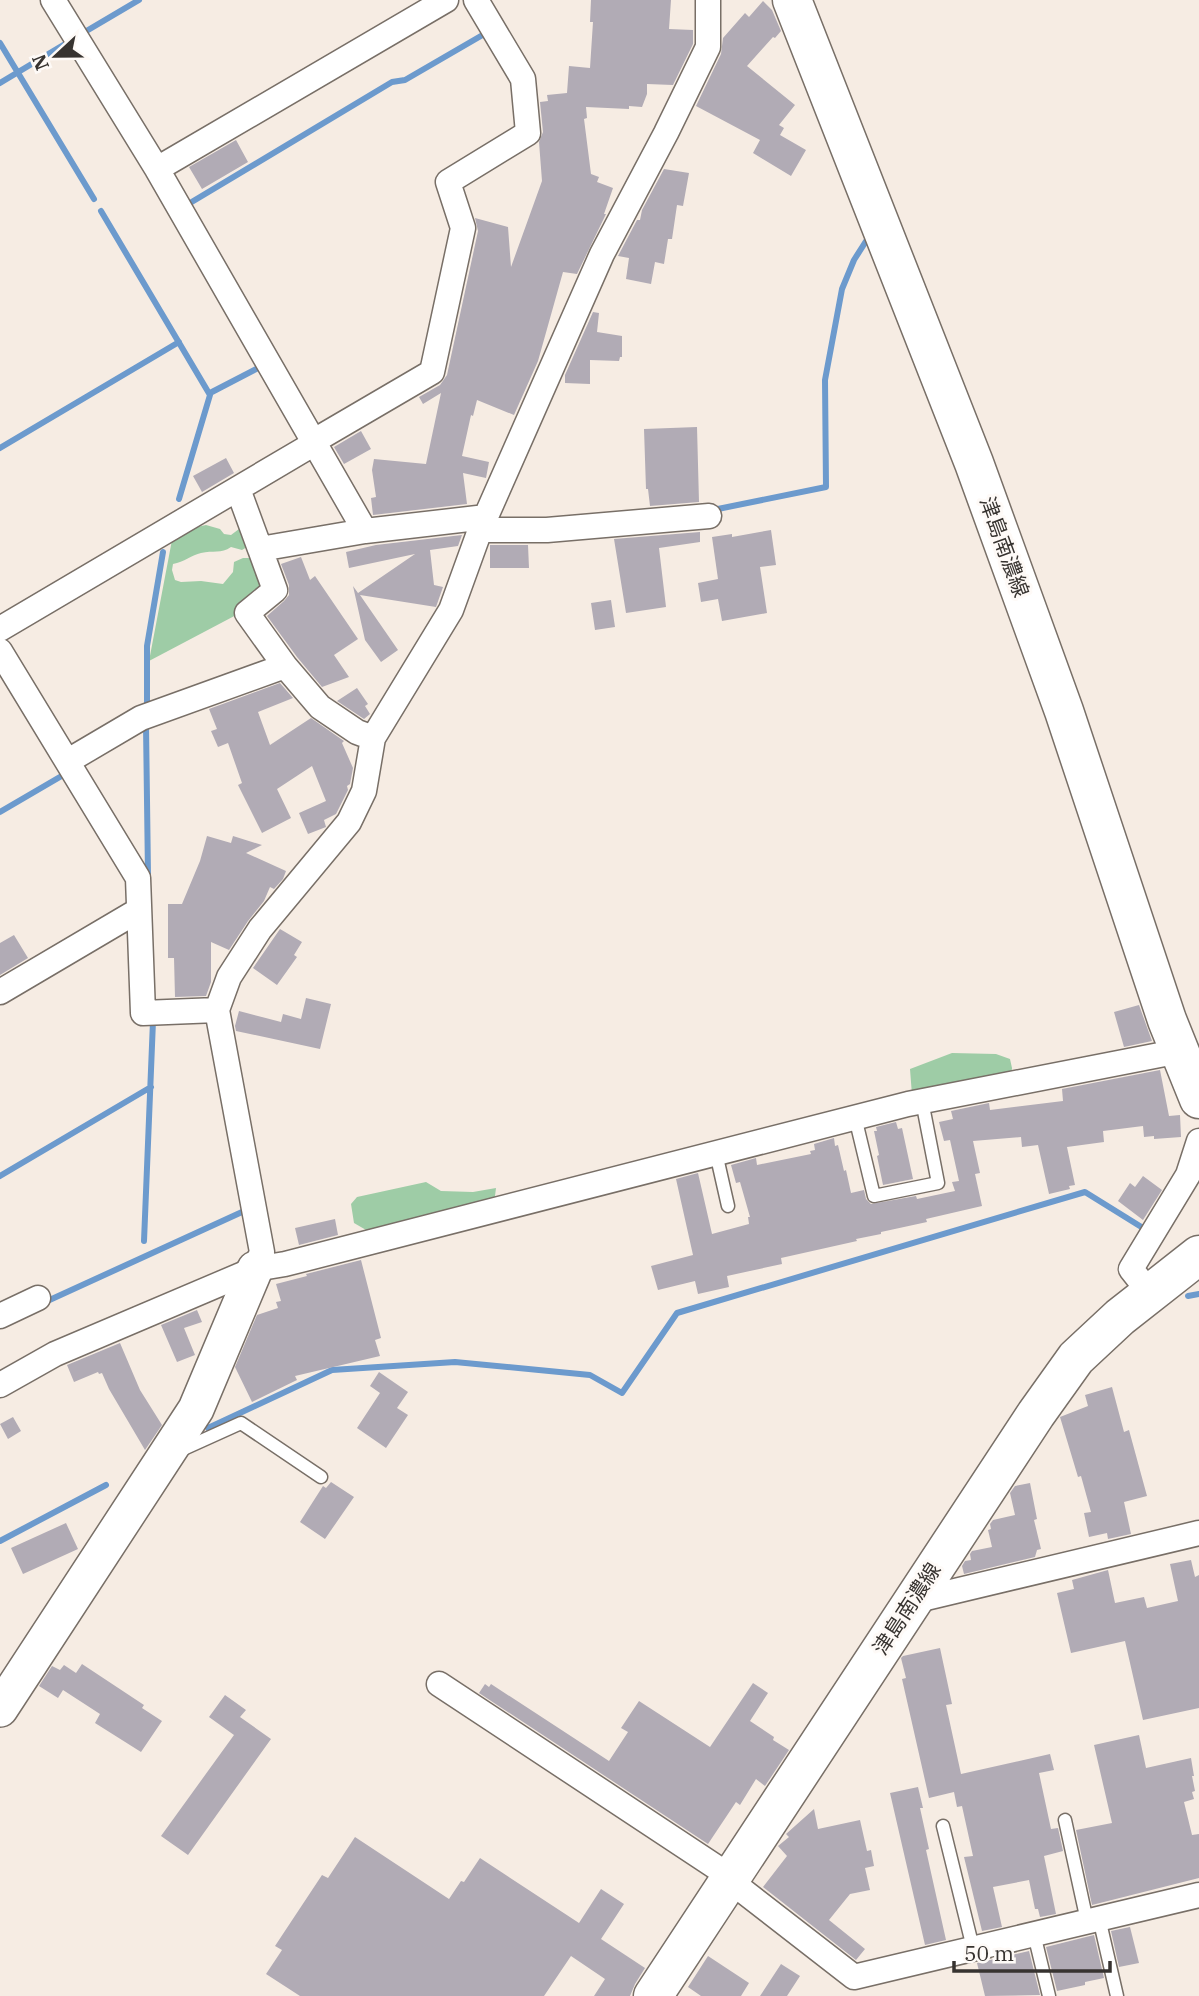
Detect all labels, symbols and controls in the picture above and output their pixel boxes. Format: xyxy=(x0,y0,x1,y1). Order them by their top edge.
north arrow xyxy=(21,21,91,91)
text: N xyxy=(26,51,54,74)
street label: 津島南濃線 xyxy=(974,493,1036,601)
street label: 津島南濃線 xyxy=(866,1557,946,1660)
scale bar xyxy=(954,1930,1110,1974)
text: 50 m xyxy=(964,1939,1014,1967)

